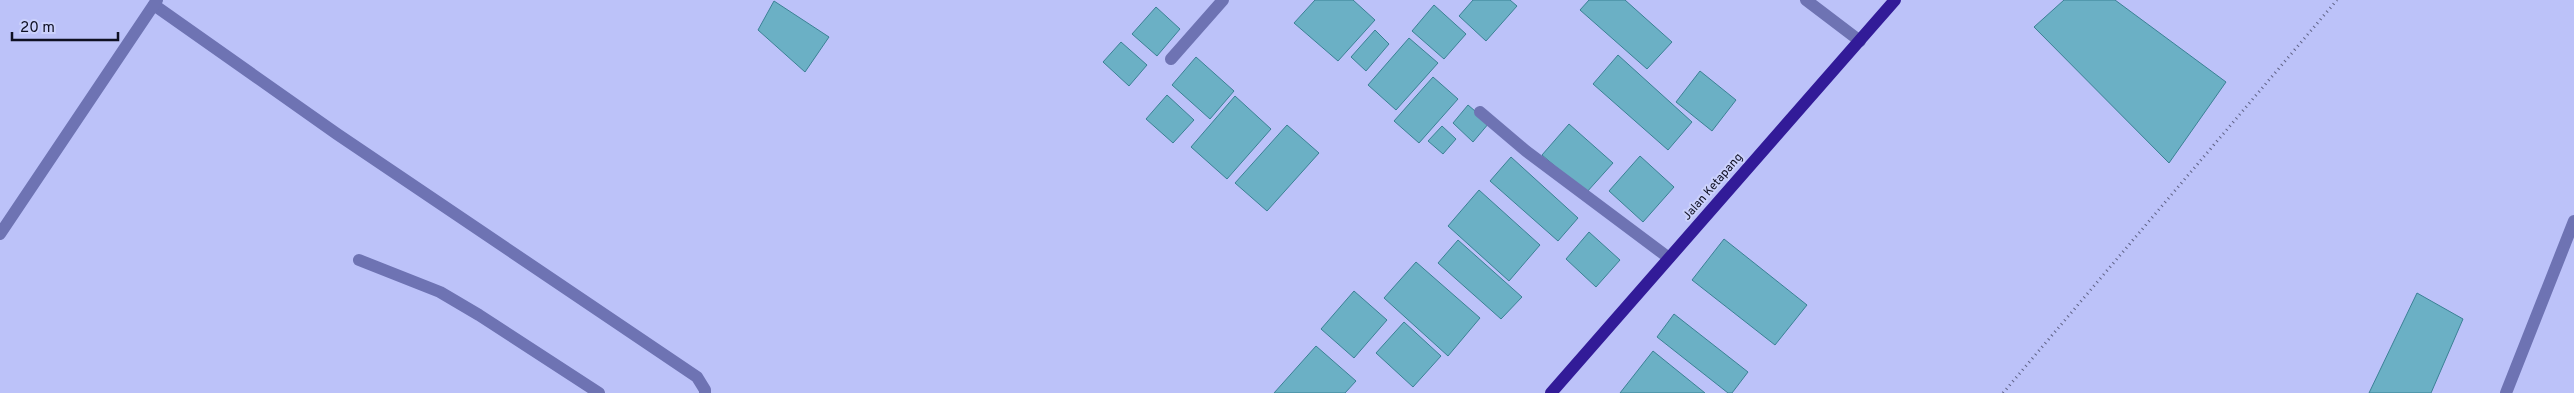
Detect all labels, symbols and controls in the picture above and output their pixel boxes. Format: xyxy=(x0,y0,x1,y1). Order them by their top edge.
scale bar xyxy=(12,10,119,42)
text: 20 m xyxy=(20,19,55,38)
street label: Jalan Ketapang xyxy=(1679,150,1747,224)

